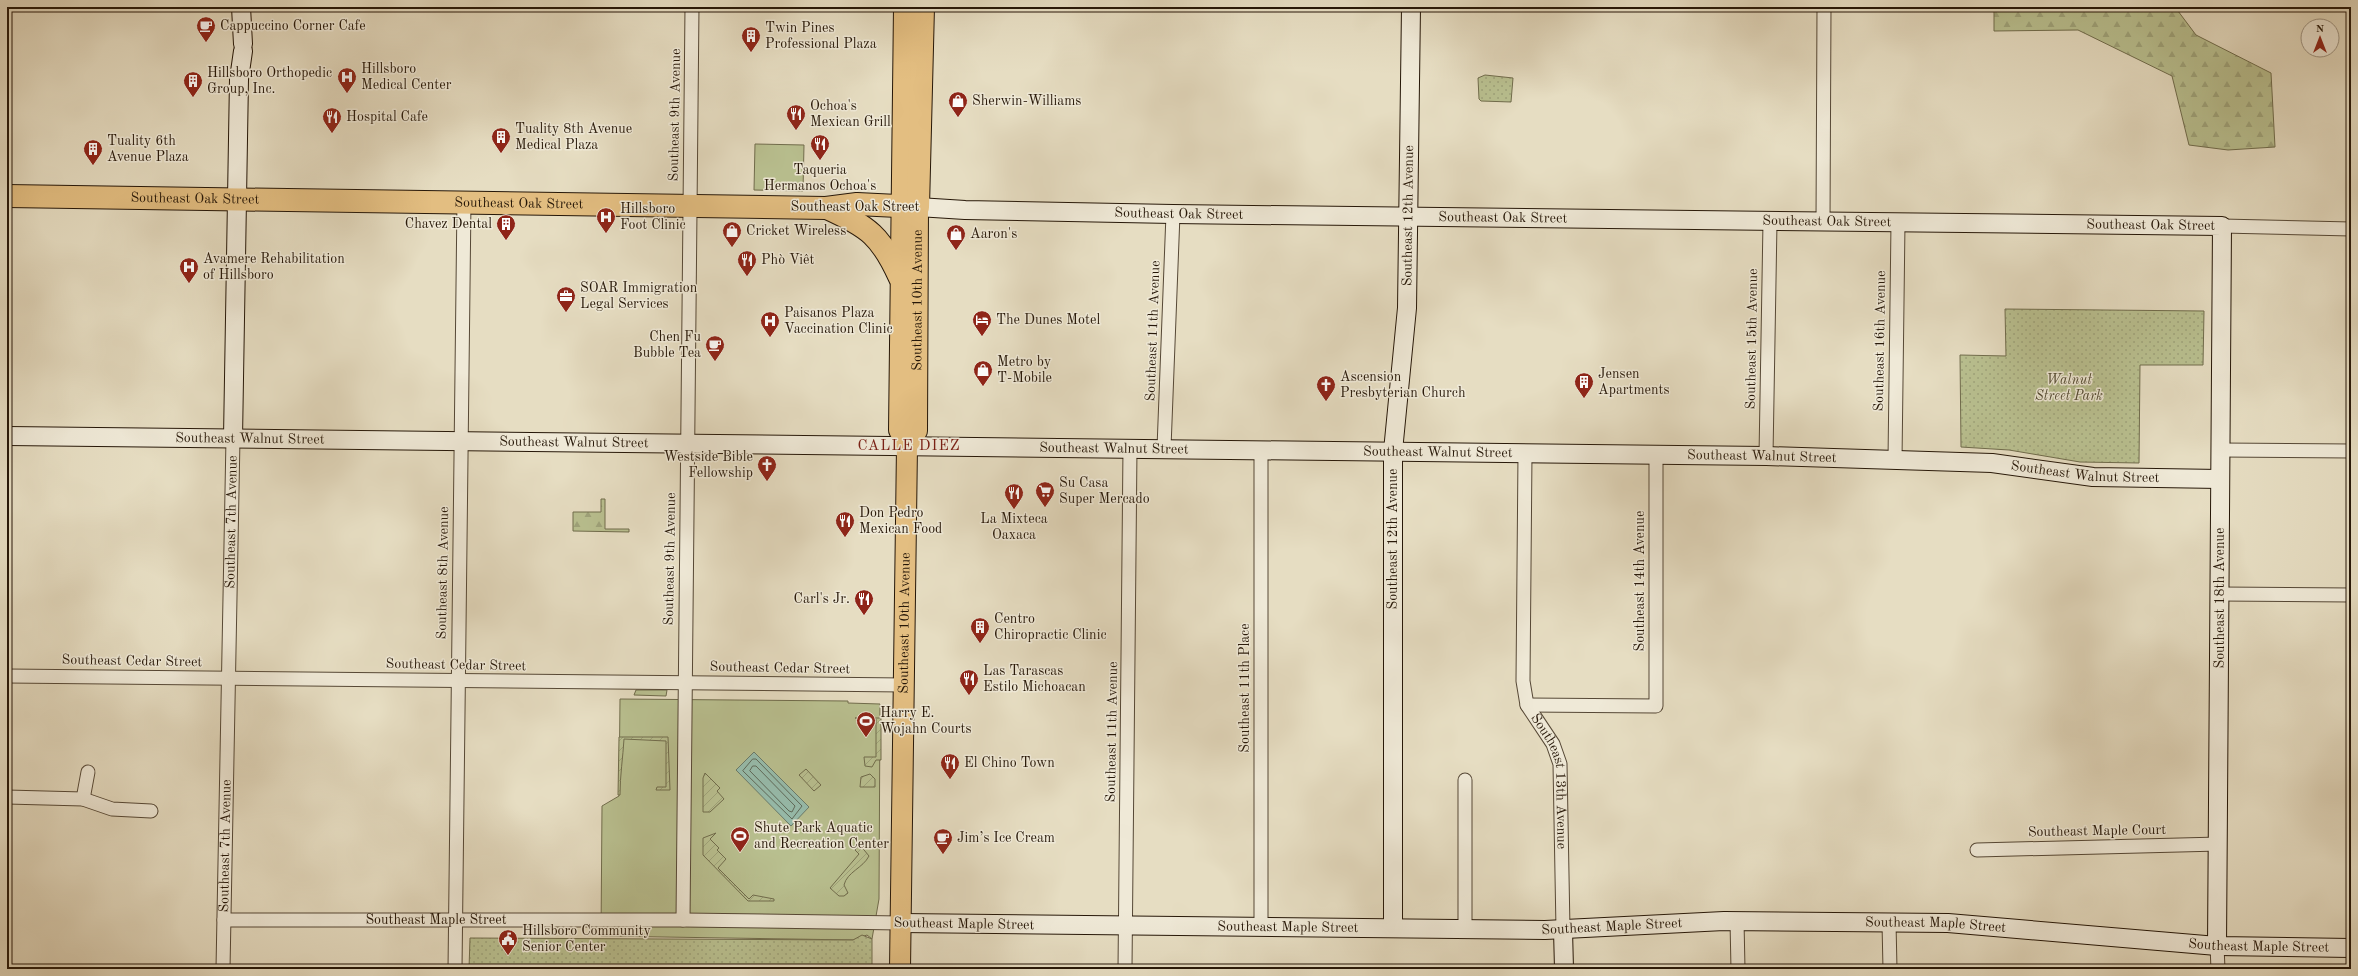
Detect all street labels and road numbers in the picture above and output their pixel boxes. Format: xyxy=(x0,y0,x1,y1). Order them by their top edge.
street label: Southeast 9th Avenue xyxy=(667,48,683,182)
street label: Southeast 12th Avenue xyxy=(1400,145,1416,286)
street label: Southeast Oak Street xyxy=(130,191,260,207)
street label: Southeast Oak Street xyxy=(454,196,584,211)
street label: Southeast Oak Street xyxy=(791,200,920,214)
street label: Southeast Oak Street xyxy=(1114,206,1244,222)
street label: Southeast Oak Street xyxy=(1438,210,1568,226)
street label: Southeast Oak Street xyxy=(1762,214,1892,229)
street label: Southeast Oak Street xyxy=(2086,217,2215,233)
street label: Southeast 10th Avenue xyxy=(910,229,925,371)
street label: Southeast 11th Avenue xyxy=(1144,260,1162,402)
street label: Southeast 15th Avenue xyxy=(1744,268,1760,410)
street label: Southeast 16th Avenue xyxy=(1872,270,1888,412)
street label: Southeast Walnut Street xyxy=(175,431,325,447)
street label: Southeast Walnut Street xyxy=(499,435,649,450)
street label: Southeast Walnut Street xyxy=(1039,441,1189,456)
street label: Southeast Walnut Street xyxy=(1363,444,1513,460)
street label: Southeast Walnut Street xyxy=(1687,448,1837,465)
street label: Southeast 7th Avenue xyxy=(223,455,240,589)
street label: Southeast Walnut Street xyxy=(2010,459,2160,485)
street label: Southeast 12th Avenue xyxy=(1386,468,1400,610)
street label: Southeast 9th Avenue xyxy=(662,492,678,626)
street label: Southeast 8th Avenue xyxy=(435,506,451,640)
street label: Southeast 14th Avenue xyxy=(1633,510,1647,652)
street label: Southeast 18th Avenue xyxy=(2213,527,2227,669)
street label: Southeast 10th Avenue xyxy=(897,552,913,694)
street label: Southeast 11th Place xyxy=(1238,623,1252,753)
street label: Southeast Cedar Street xyxy=(62,653,203,669)
street label: Southeast Cedar Street xyxy=(386,657,527,673)
street label: Southeast Cedar Street xyxy=(710,660,851,676)
street label: Southeast 11th Avenue xyxy=(1104,661,1120,803)
street label: Southeast 13th Avenue xyxy=(1528,711,1569,849)
street label: Southeast 7th Avenue xyxy=(217,779,234,913)
street label: Southeast Maple Court xyxy=(2028,823,2166,839)
street label: Southeast Maple Street xyxy=(365,913,507,927)
street label: Southeast Maple Street xyxy=(1865,915,2007,935)
street label: Southeast Maple Street xyxy=(893,916,1035,932)
street label: Southeast Maple Street xyxy=(1541,916,1683,937)
street label: Southeast Maple Street xyxy=(1217,919,1359,935)
street label: Southeast Maple Street xyxy=(2188,937,2330,955)

